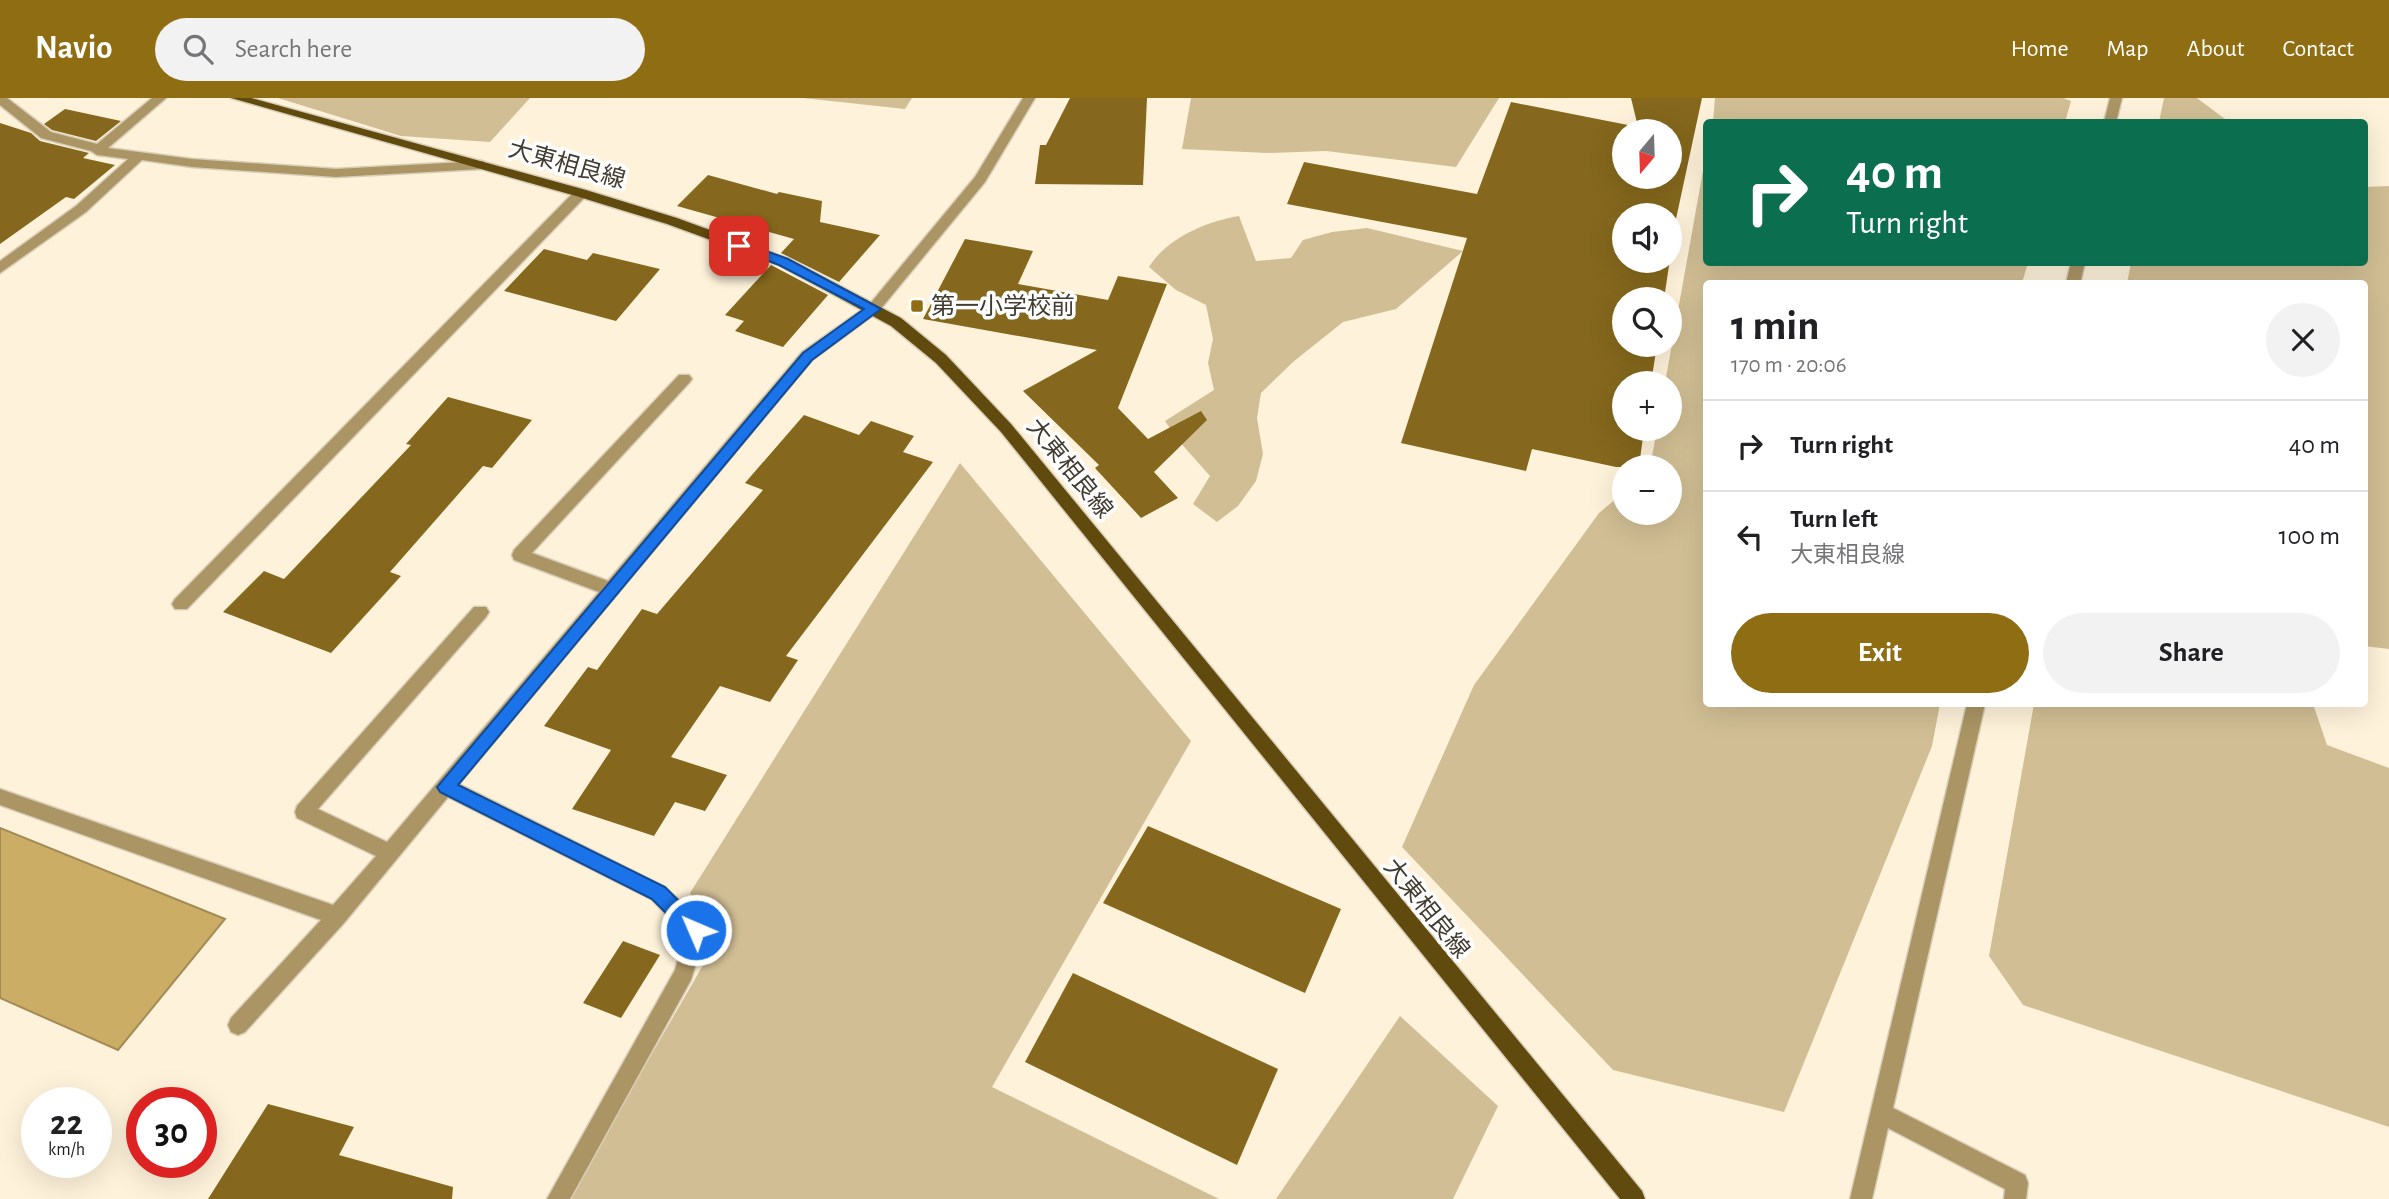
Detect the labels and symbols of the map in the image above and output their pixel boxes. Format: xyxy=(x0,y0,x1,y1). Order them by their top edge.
north arrow xyxy=(1612,119,1682,189)
street label: 大東相良線 xyxy=(506,135,628,193)
pin xyxy=(709,216,769,276)
place label: 第一小学校前 xyxy=(931,293,1075,319)
marker: 第一小学校前 xyxy=(909,298,925,314)
street label: 大東相良線 xyxy=(1022,413,1118,523)
street label: 大東相良線 xyxy=(1379,853,1475,963)
position arrow xyxy=(659,893,733,967)
speed limit sign: 30 xyxy=(126,1087,217,1178)

